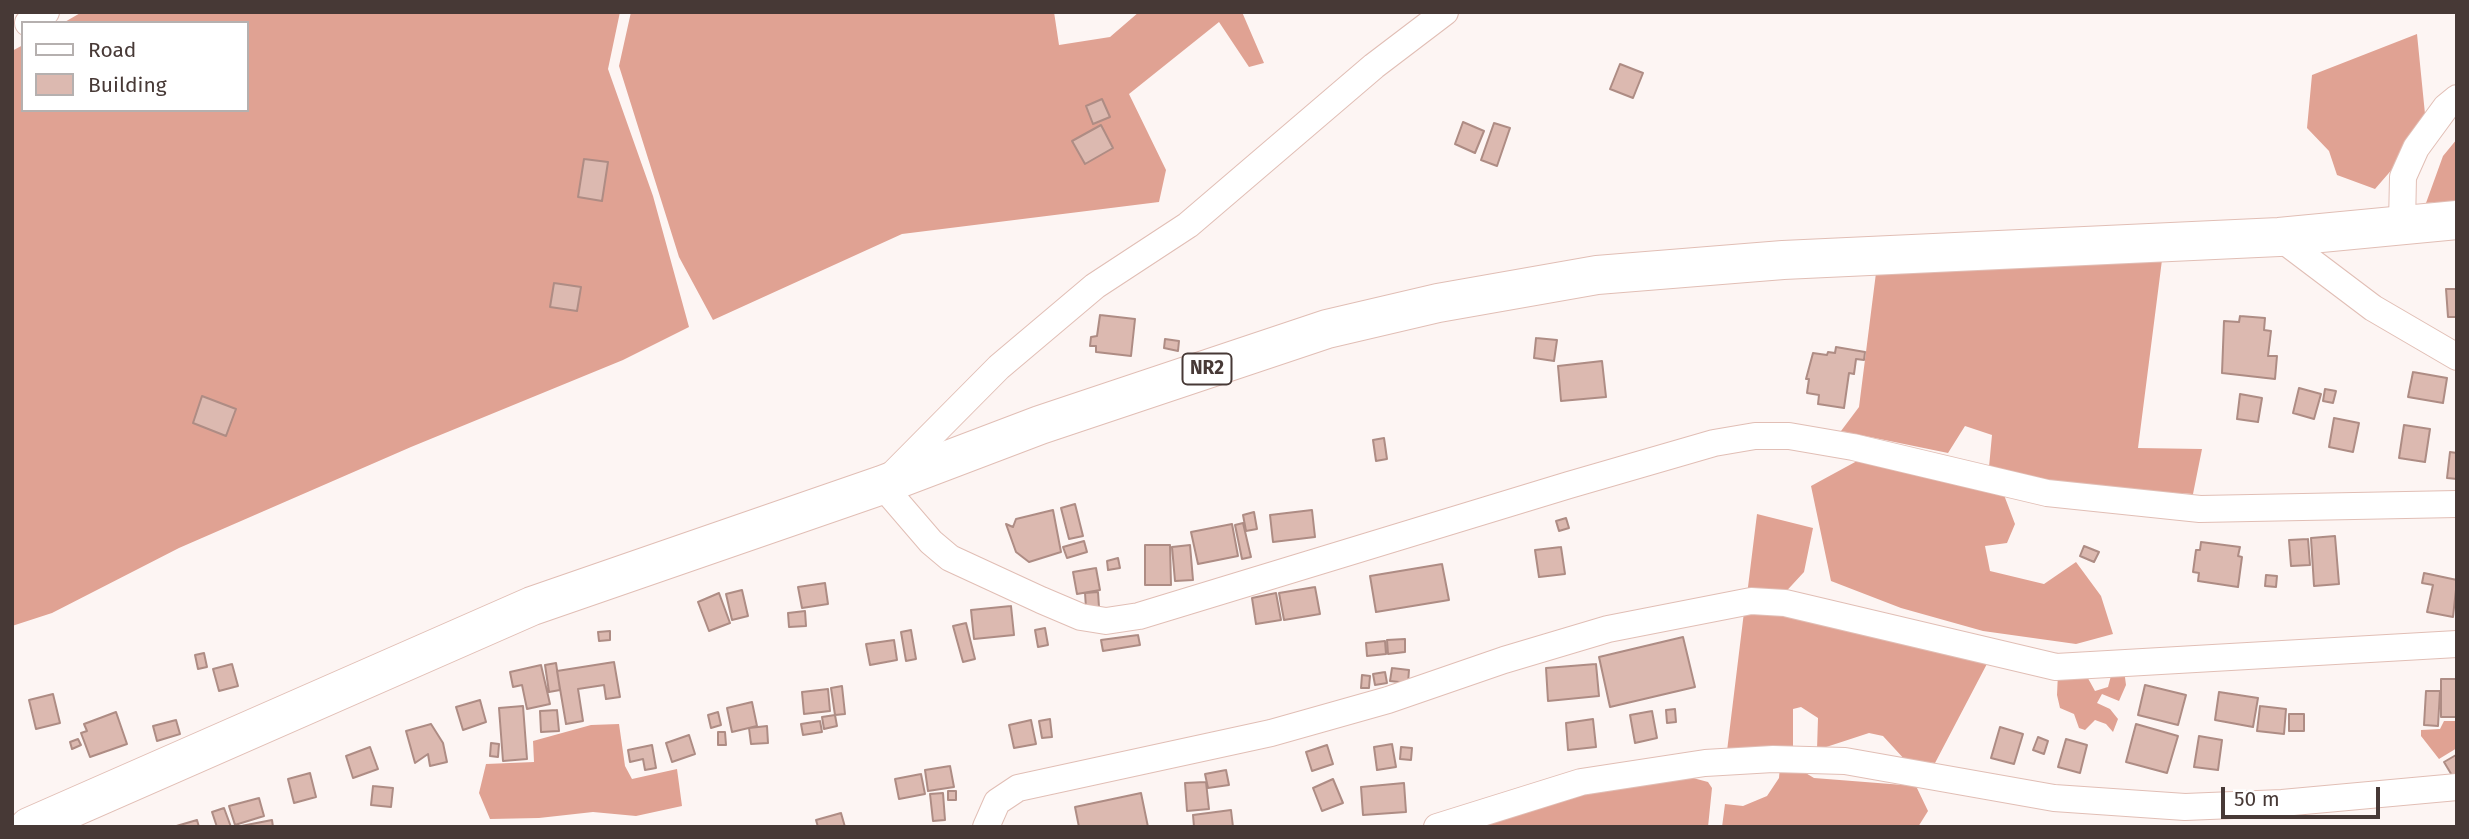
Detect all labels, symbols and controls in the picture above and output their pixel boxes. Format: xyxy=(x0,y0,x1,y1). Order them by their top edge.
legend xyxy=(21,21,248,112)
text: Road xyxy=(88,37,136,63)
text: Building xyxy=(88,72,167,98)
road number: NR2 xyxy=(1182,354,1232,384)
scale bar xyxy=(2224,772,2383,816)
text: 50 m xyxy=(2234,786,2280,812)

